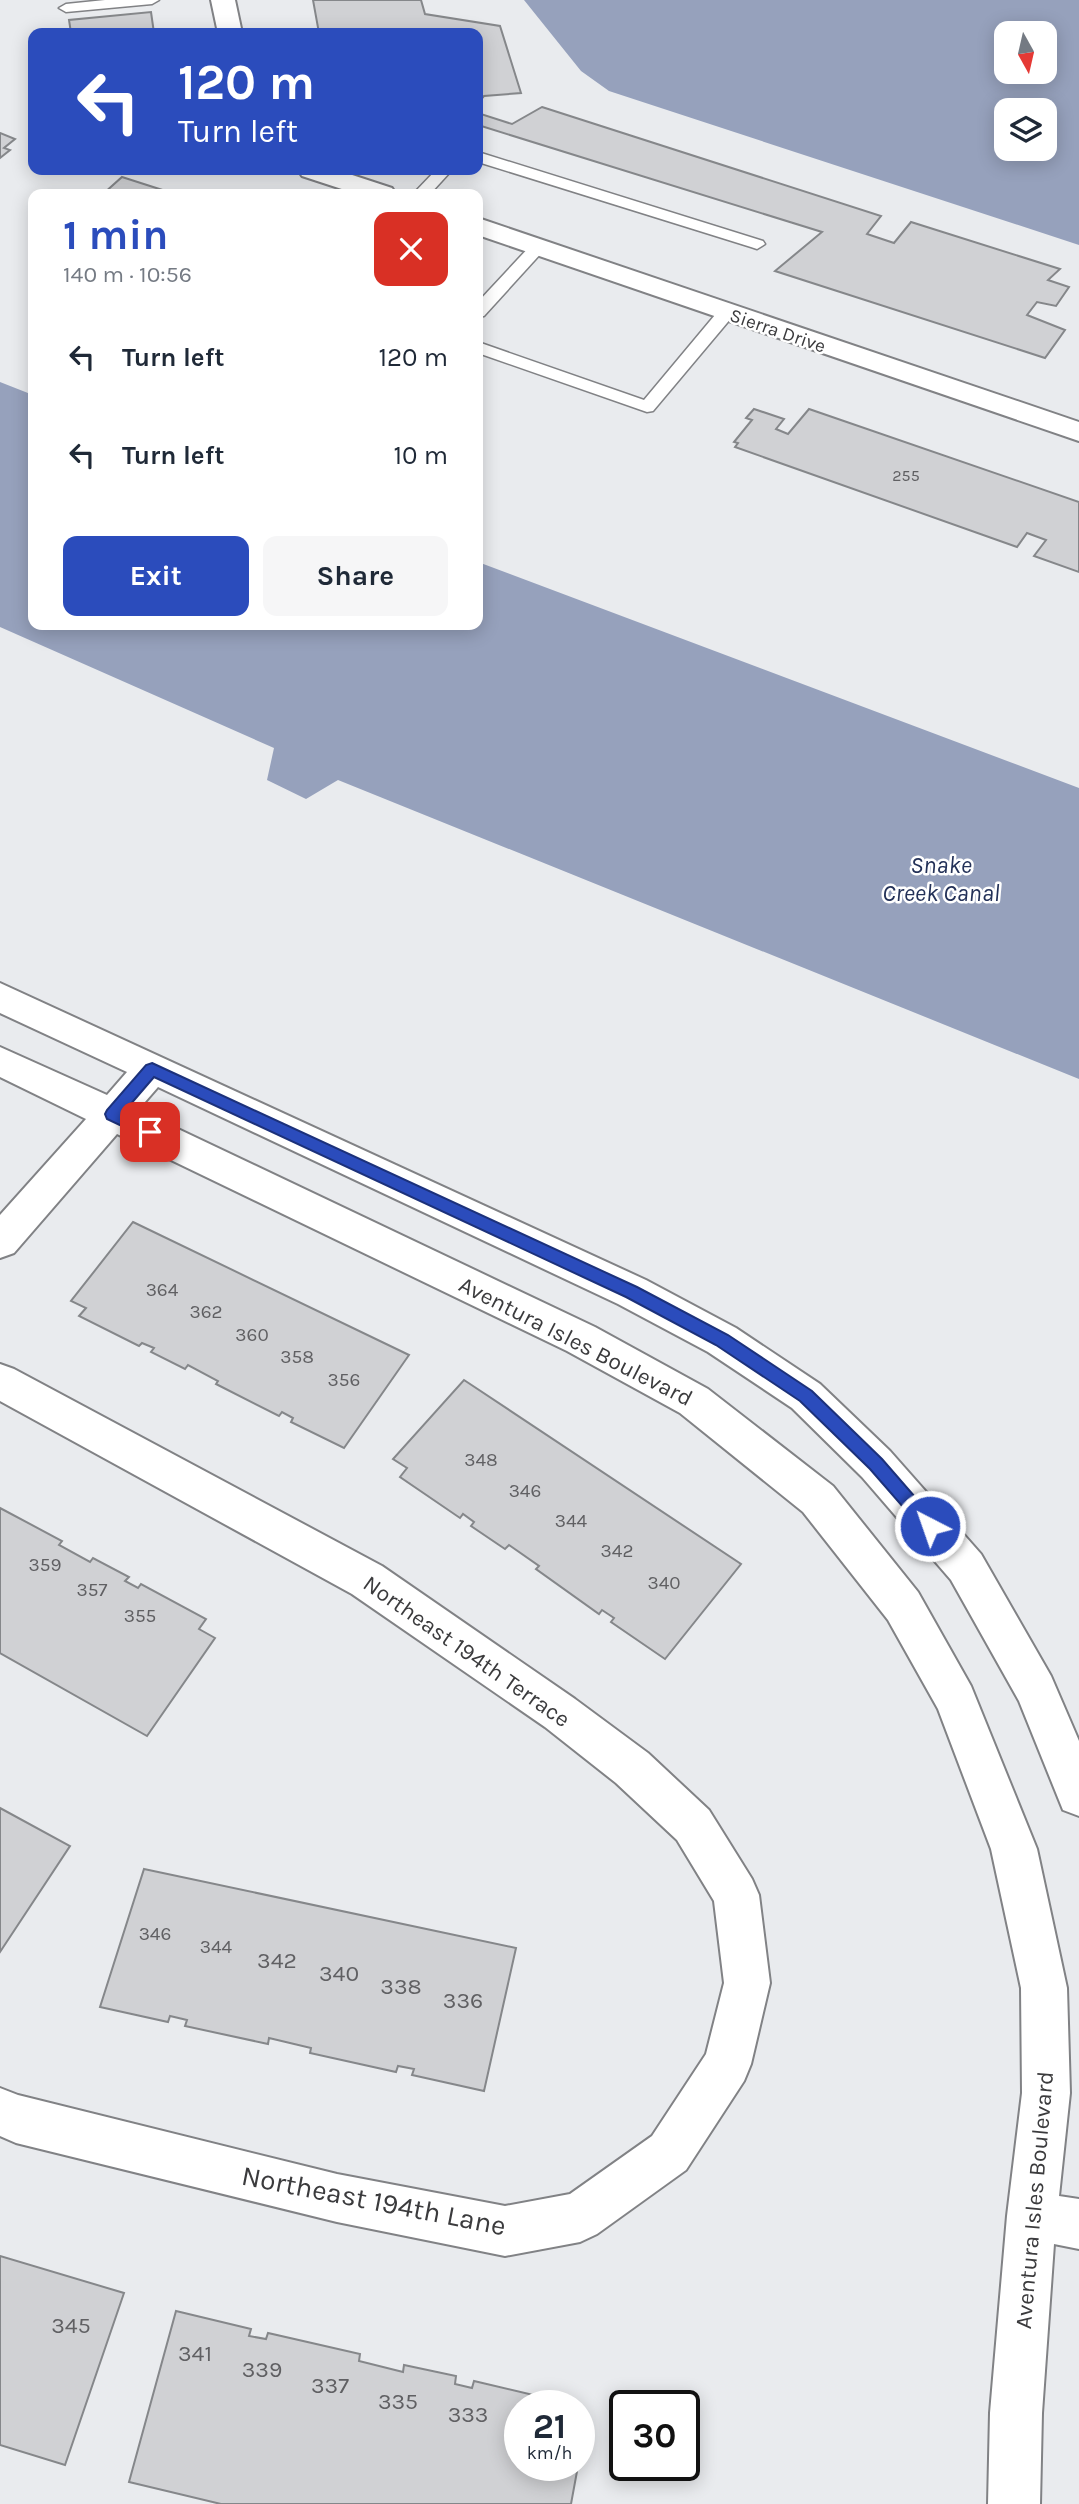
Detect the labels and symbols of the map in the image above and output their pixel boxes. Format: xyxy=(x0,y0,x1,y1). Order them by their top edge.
north arrow xyxy=(994,21,1057,84)
street label: Sierra Drive xyxy=(727,304,829,358)
house number: 255 xyxy=(892,466,920,485)
water label: Snake Creek Canal xyxy=(882,851,1000,907)
pin xyxy=(120,1102,180,1162)
street label: Aventura Isles Boulevard xyxy=(454,1271,697,1412)
house number: 364 xyxy=(146,1279,179,1301)
house number: 362 xyxy=(189,1301,223,1323)
house number: 360 xyxy=(235,1324,269,1346)
house number: 358 xyxy=(280,1346,314,1368)
house number: 356 xyxy=(328,1369,360,1391)
house number: 348 xyxy=(464,1449,498,1471)
house number: 346 xyxy=(509,1480,541,1502)
position arrow xyxy=(893,1489,967,1563)
house number: 344 xyxy=(555,1510,588,1532)
house number: 342 xyxy=(601,1540,633,1562)
house number: 359 xyxy=(29,1554,61,1576)
street label: Northeast 194th Terrace xyxy=(358,1570,575,1733)
house number: 340 xyxy=(647,1572,681,1594)
house number: 357 xyxy=(77,1579,108,1601)
house number: 355 xyxy=(124,1605,156,1627)
house number: 346 xyxy=(139,1923,171,1945)
house number: 344 xyxy=(200,1936,233,1958)
house number: 342 xyxy=(257,1947,297,1974)
house number: 340 xyxy=(319,1960,359,1987)
house number: 338 xyxy=(380,1973,422,2000)
house number: 336 xyxy=(443,1987,483,2014)
street label: Aventura Isles Boulevard xyxy=(1010,2070,1059,2330)
street label: Northeast 194th Lane xyxy=(239,2159,509,2242)
house number: 345 xyxy=(51,2312,91,2339)
house number: 341 xyxy=(178,2340,212,2367)
house number: 339 xyxy=(242,2356,282,2383)
house number: 337 xyxy=(311,2372,349,2399)
house number: 335 xyxy=(378,2388,418,2415)
speed limit sign: 30 xyxy=(609,2390,700,2481)
house number: 333 xyxy=(448,2401,488,2428)

